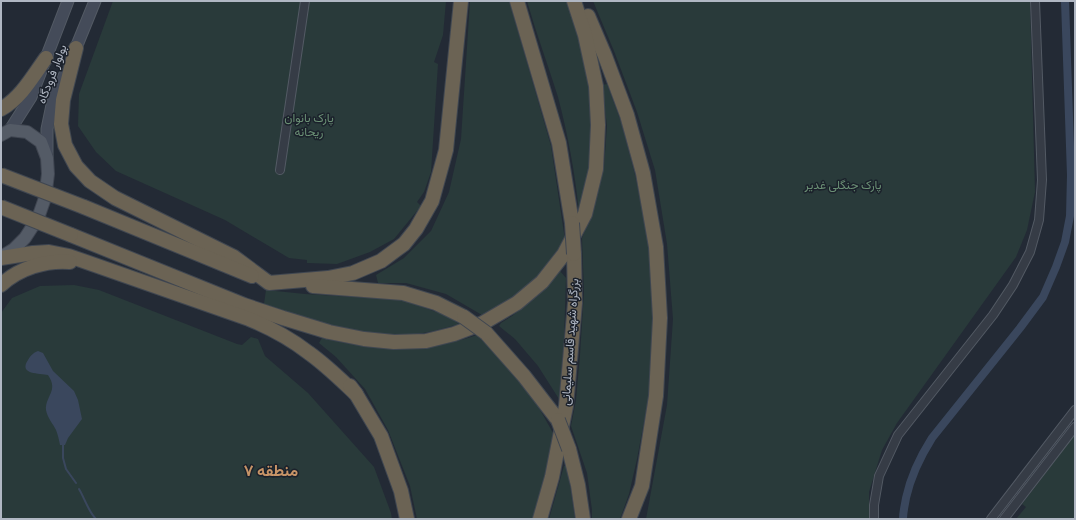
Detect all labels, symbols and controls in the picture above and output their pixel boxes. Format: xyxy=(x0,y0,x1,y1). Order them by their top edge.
street label: بولوار فرودگاه xyxy=(33,42,71,106)
park label: پارک بانوان ریحانه xyxy=(284,110,334,140)
park label: پارک جنگلی غدیر xyxy=(804,177,882,193)
street label: بزرگراه شهید قاسم سلیمانی xyxy=(558,278,582,406)
district label: منطقه ۷ xyxy=(244,460,299,479)

